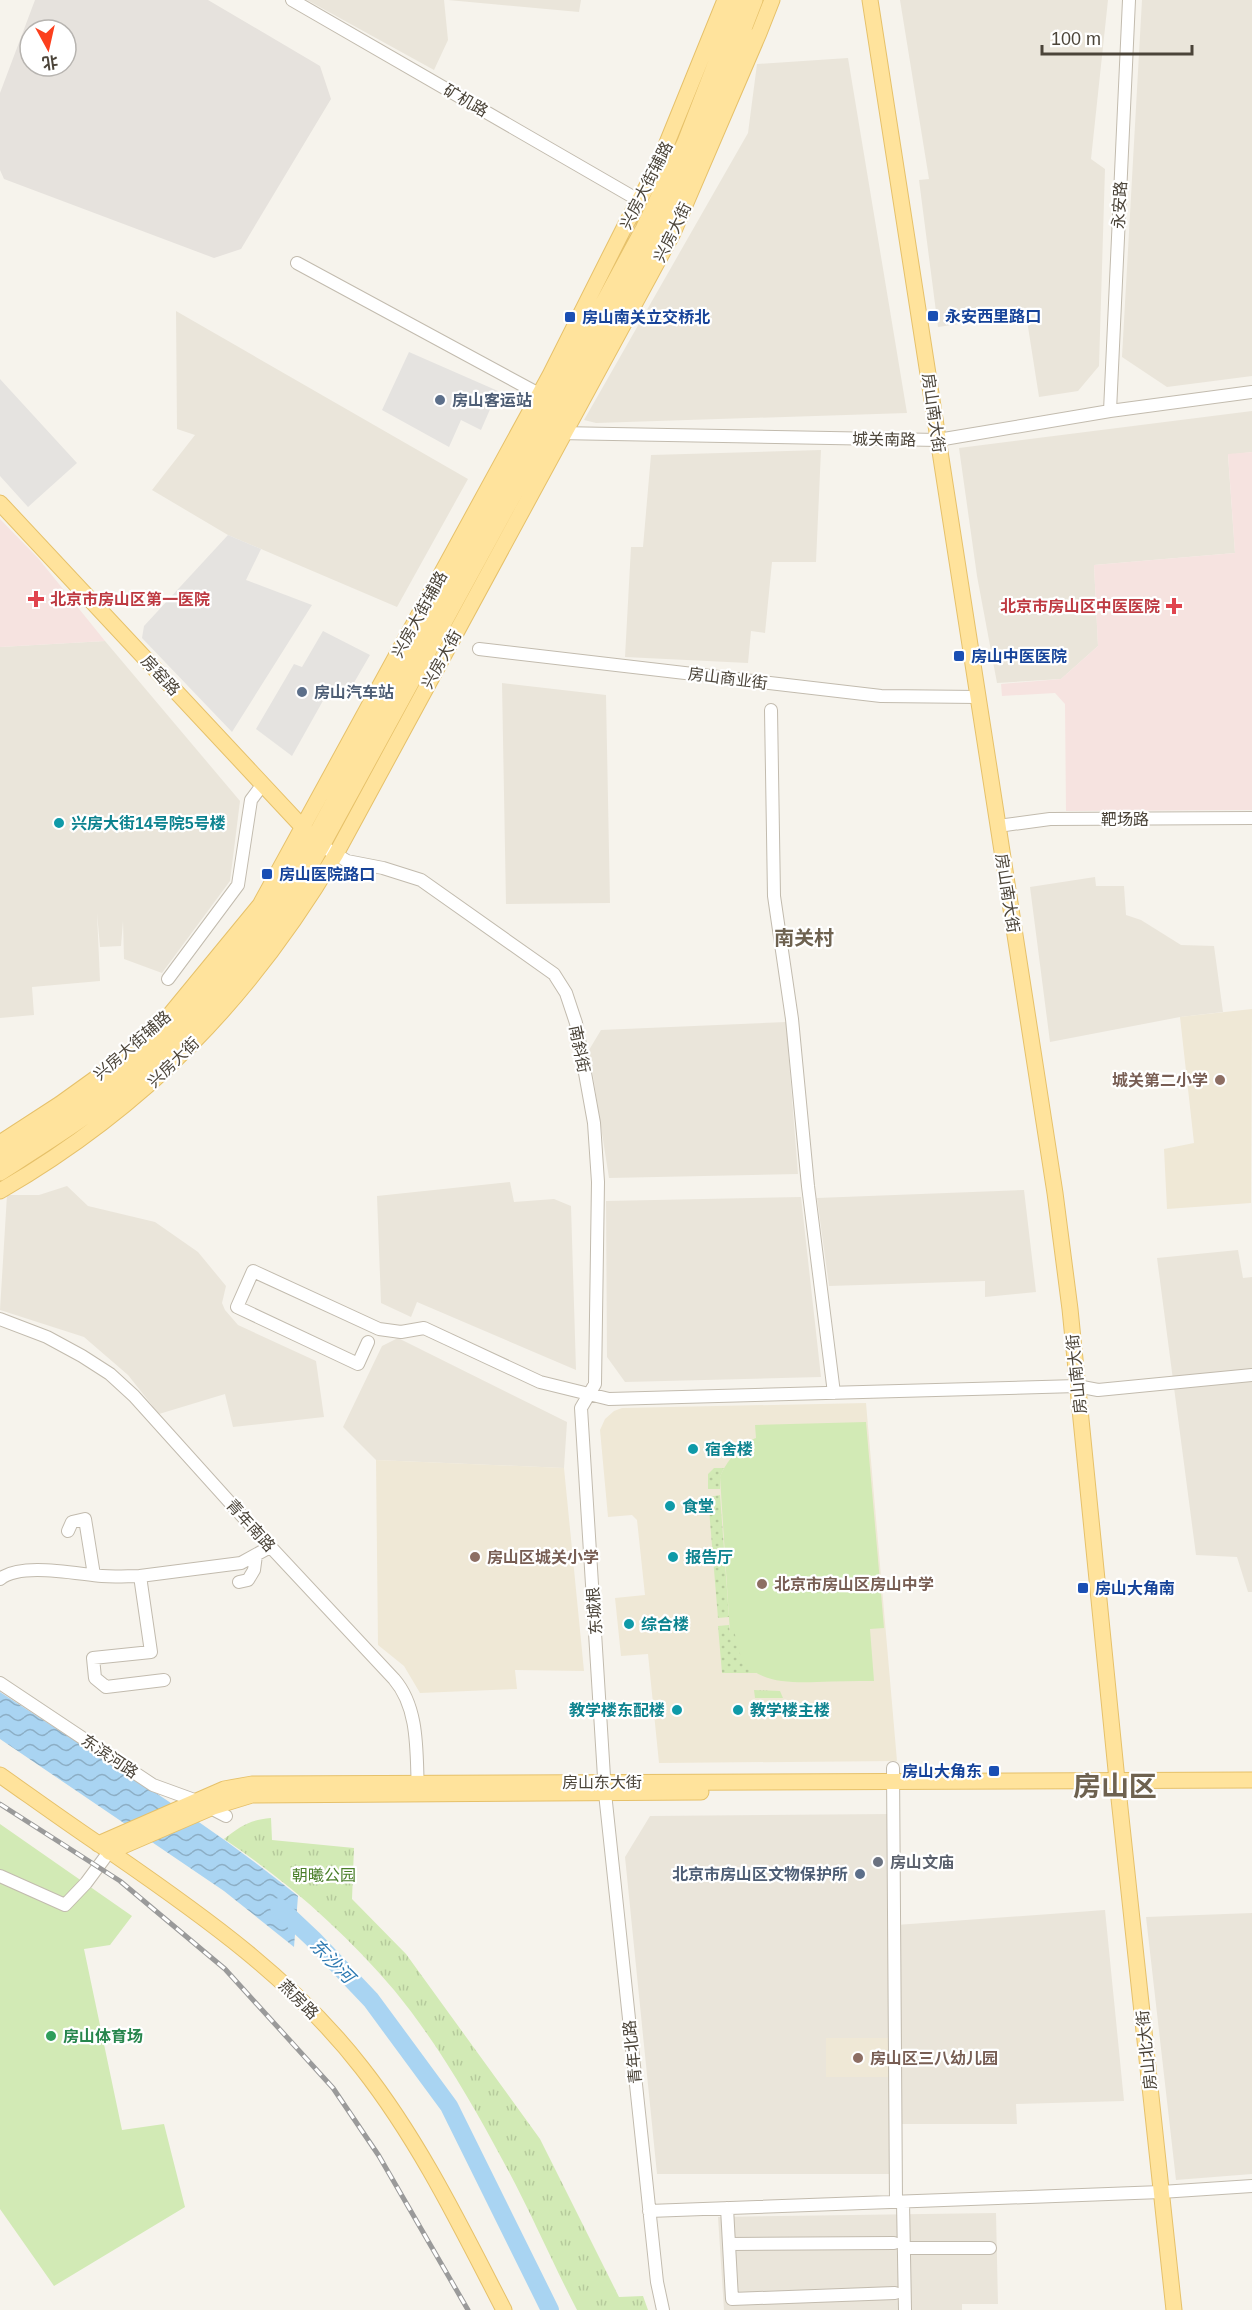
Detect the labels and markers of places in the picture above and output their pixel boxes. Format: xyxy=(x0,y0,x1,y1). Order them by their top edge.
place label: 房山南关立交桥北 xyxy=(582,308,710,326)
place label: 永安西里路口 xyxy=(945,308,1041,325)
marker: 永安西里路口 xyxy=(926,309,940,323)
marker: 房山南关立交桥北 xyxy=(563,310,577,324)
place label: 房山客运站 xyxy=(452,392,532,409)
marker: 房山客运站 xyxy=(433,393,447,407)
marker: 北京市房山区第一医院 xyxy=(27,590,45,608)
place label: 北京市房山区第一医院 xyxy=(50,591,210,608)
marker: 北京市房山区中医医院 xyxy=(1165,597,1183,615)
place label: 北京市房山区中医医院 xyxy=(1000,598,1160,615)
place label: 房山中医医院 xyxy=(971,648,1067,665)
marker: 房山中医医院 xyxy=(952,649,966,663)
place label: 房山汽车站 xyxy=(314,684,394,701)
marker: 房山汽车站 xyxy=(295,685,309,699)
place label: 兴房大街14号院5号楼 xyxy=(71,815,226,832)
marker: 兴房大街14号院5号楼 xyxy=(52,816,66,830)
place label: 房山医院路口 xyxy=(279,866,375,883)
marker: 房山医院路口 xyxy=(260,867,274,881)
place label: 城关第二小学 xyxy=(1112,1071,1208,1089)
marker: 城关第二小学 xyxy=(1213,1073,1227,1087)
place label: 宿舍楼 xyxy=(705,1441,753,1458)
marker: 宿舍楼 xyxy=(686,1442,700,1456)
place label: 食堂 xyxy=(682,1498,714,1515)
marker: 食堂 xyxy=(663,1499,677,1513)
place label: 房山区城关小学 xyxy=(487,1548,599,1566)
place label: 报告厅 xyxy=(685,1549,733,1566)
marker: 房山区城关小学 xyxy=(468,1550,482,1564)
marker: 报告厅 xyxy=(666,1550,680,1564)
place label: 北京市房山区房山中学 xyxy=(774,1576,934,1593)
marker: 北京市房山区房山中学 xyxy=(755,1577,769,1591)
place label: 房山大角南 xyxy=(1095,1580,1175,1597)
marker: 房山大角南 xyxy=(1076,1581,1090,1595)
place label: 综合楼 xyxy=(641,1616,689,1633)
marker: 综合楼 xyxy=(622,1617,636,1631)
place label: 教学楼东配楼 xyxy=(569,1702,665,1719)
place label: 教学楼主楼 xyxy=(750,1702,830,1719)
marker: 教学楼东配楼 xyxy=(670,1703,684,1717)
marker: 教学楼主楼 xyxy=(731,1703,745,1717)
place label: 房山大角东 xyxy=(902,1763,982,1780)
marker: 房山大角东 xyxy=(987,1764,1001,1778)
place label: 房山文庙 xyxy=(890,1854,954,1871)
marker: 房山文庙 xyxy=(871,1855,885,1869)
place label: 北京市房山区文物保护所 xyxy=(672,1866,848,1883)
marker: 北京市房山区文物保护所 xyxy=(853,1867,867,1881)
place label: 房山体育场 xyxy=(63,2028,143,2045)
marker: 房山体育场 xyxy=(44,2029,58,2043)
place label: 房山区三八幼儿园 xyxy=(870,2049,998,2067)
marker: 房山区三八幼儿园 xyxy=(851,2051,865,2065)

